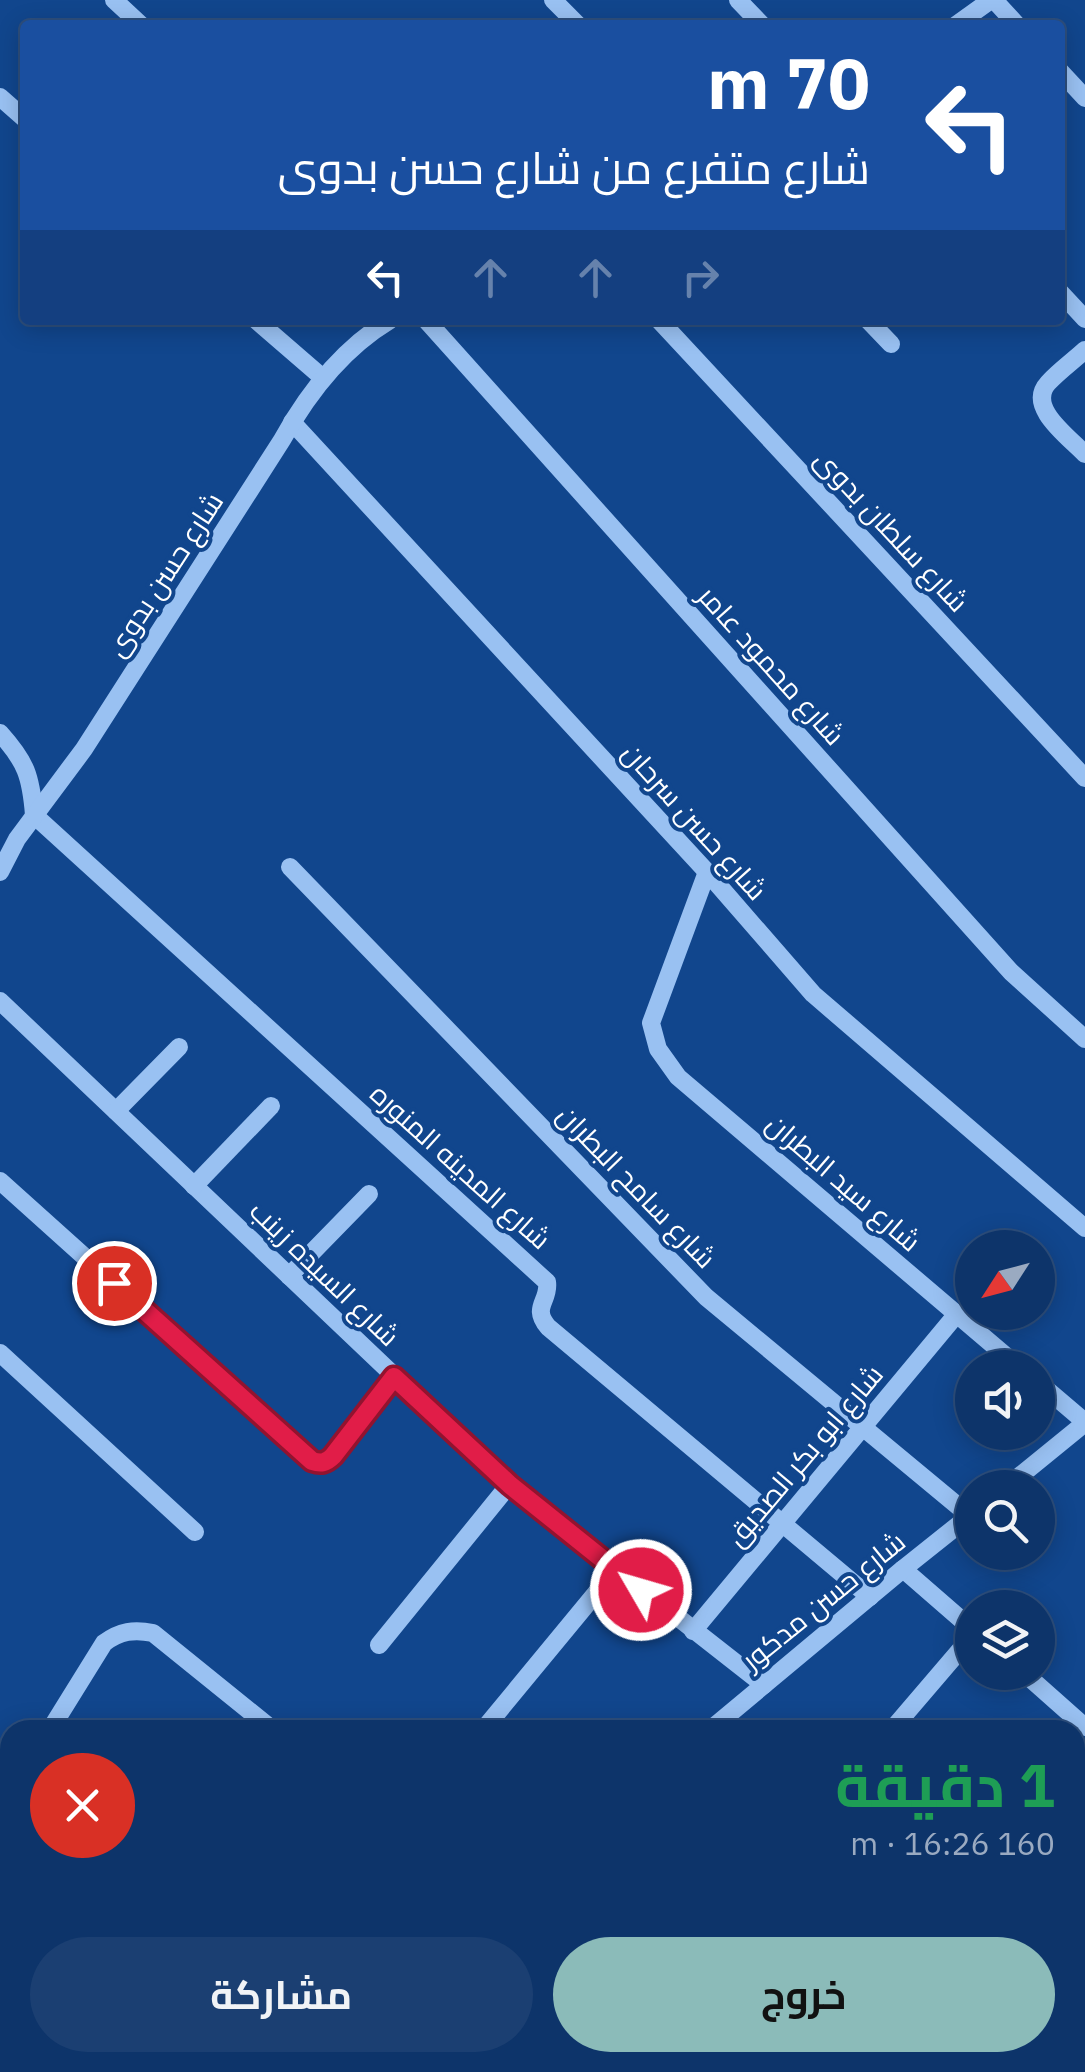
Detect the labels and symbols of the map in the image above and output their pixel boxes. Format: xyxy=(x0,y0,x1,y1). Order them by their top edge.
street label: شارع سلطان بدوى xyxy=(806,441,977,620)
street label: شارع حسن بدوى xyxy=(97,485,232,664)
street label: شارع محمود عامر xyxy=(689,576,853,753)
street label: شارع حسن سرحان xyxy=(614,734,776,908)
street label: شارع المدينه المنوره xyxy=(362,1075,559,1258)
street label: شارع سامح البطران xyxy=(549,1096,724,1276)
street label: شارع سيد البطران xyxy=(758,1105,929,1260)
street label: شارع السيده زينب xyxy=(241,1192,408,1355)
north arrow xyxy=(955,1230,1055,1330)
pin xyxy=(72,1241,157,1326)
street label: شارع ابو بكر الصديق xyxy=(717,1356,892,1554)
street label: شارع حسن مدكور xyxy=(732,1523,913,1679)
position arrow xyxy=(589,1538,693,1642)

